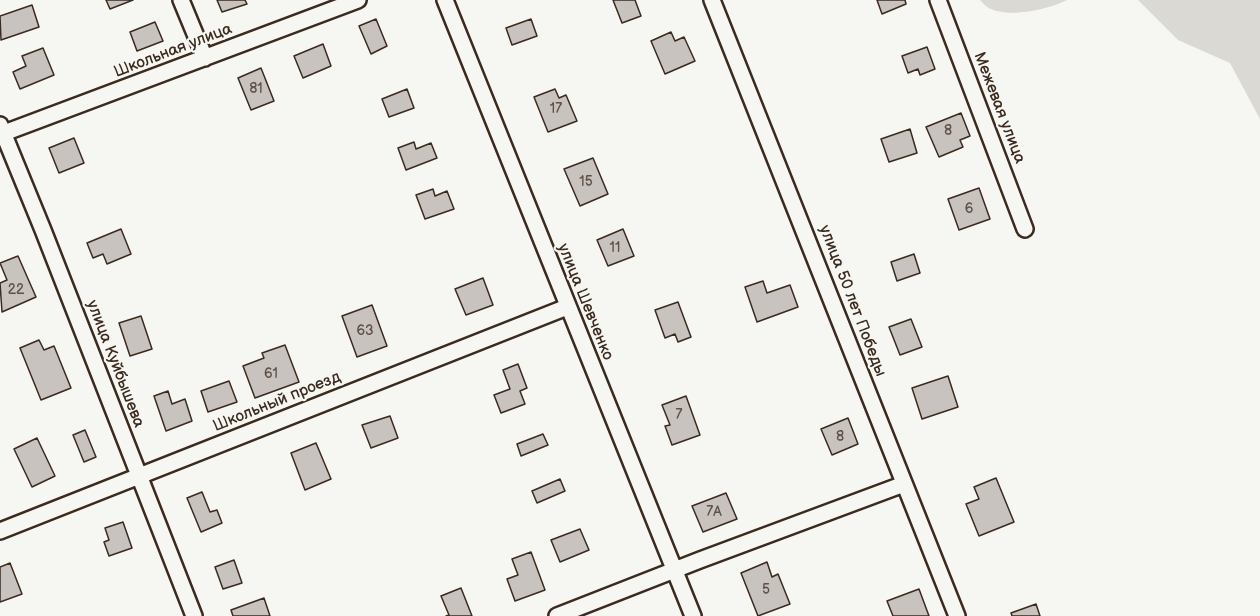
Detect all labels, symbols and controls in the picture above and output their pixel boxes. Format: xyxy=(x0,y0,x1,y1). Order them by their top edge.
street label: Школьная улица xyxy=(111,20,235,82)
street label: Межевая улица xyxy=(969,50,1029,166)
house number: 81 xyxy=(249,81,263,97)
house number: 17 xyxy=(550,101,562,117)
house number: 8 xyxy=(944,123,952,139)
house number: 15 xyxy=(579,174,593,190)
house number: 6 xyxy=(965,201,973,217)
street label: улица 50 лет Победы xyxy=(814,223,890,379)
house number: 11 xyxy=(610,240,620,256)
street label: улица Шевченко xyxy=(553,241,617,363)
house number: 22 xyxy=(8,282,24,298)
street label: улица Куйбышева xyxy=(82,298,148,430)
house number: 63 xyxy=(356,323,374,339)
house number: 61 xyxy=(264,366,278,382)
street label: Школьный проезд xyxy=(210,368,344,436)
house number: 7 xyxy=(676,407,682,423)
house number: 8 xyxy=(836,429,844,445)
house number: 7А xyxy=(706,504,722,520)
house number: 5 xyxy=(762,582,770,598)

